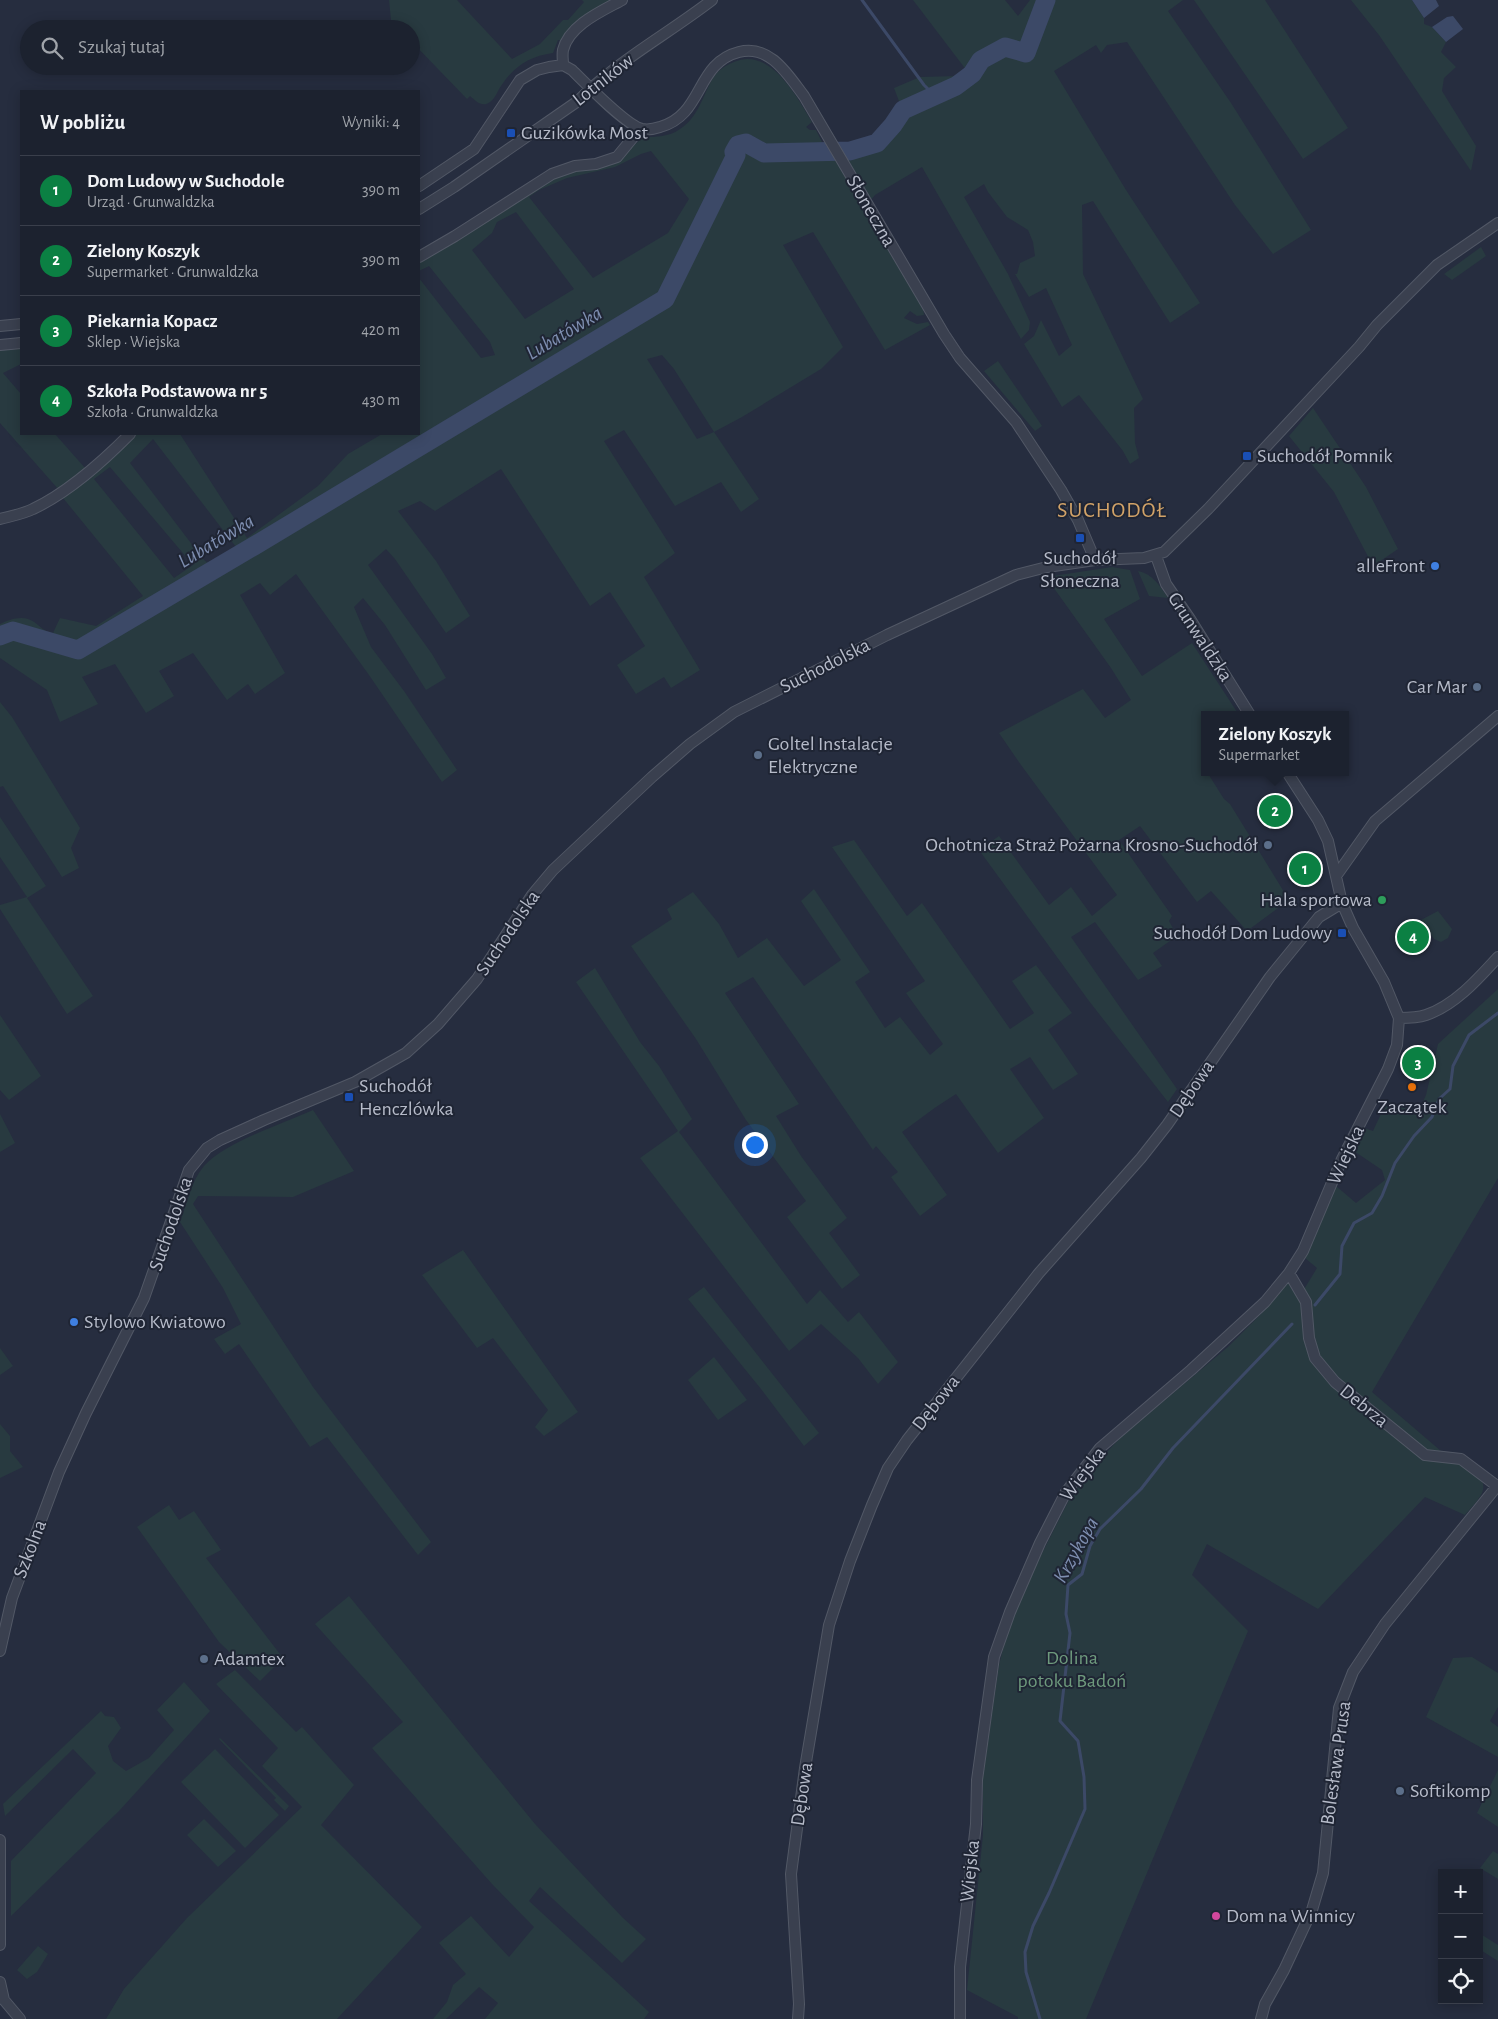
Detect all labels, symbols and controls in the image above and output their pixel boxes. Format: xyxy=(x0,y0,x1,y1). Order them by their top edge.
search box xyxy=(20,20,420,75)
icon: search xyxy=(38,34,66,62)
text: Szukaj tutaj xyxy=(78,38,165,57)
street label: Lotników xyxy=(569,50,638,110)
text: W pobliżu xyxy=(40,112,125,133)
text: Wyniki: 4 xyxy=(342,114,400,130)
place label: Guzikówka Most xyxy=(521,123,649,143)
marker: Guzikówka Most xyxy=(505,127,517,139)
text: Dom Ludowy w Suchodole xyxy=(87,172,284,191)
street label: Słoneczna xyxy=(843,172,899,250)
text: 1 xyxy=(53,182,59,198)
text: 390 m xyxy=(362,182,400,198)
text: Urząd · Grunwaldzka xyxy=(87,194,215,210)
text: Zielony Koszyk xyxy=(87,242,200,261)
text: 2 xyxy=(52,252,60,268)
text: 390 m xyxy=(362,252,400,268)
text: Supermarket · Grunwaldzka xyxy=(87,264,259,280)
water label: Lubatówka xyxy=(522,302,606,364)
text: Piekarnia Kopacz xyxy=(87,312,218,331)
text: 3 xyxy=(53,322,59,338)
text: 420 m xyxy=(361,322,400,338)
text: Sklep · Wiejska xyxy=(87,334,180,350)
text: Szkoła Podstawowa nr 5 xyxy=(87,382,267,401)
text: 4 xyxy=(52,392,60,408)
text: 430 m xyxy=(362,392,400,408)
text: Szkoła · Grunwaldzka xyxy=(87,404,218,420)
place label: Suchodół Pomnik xyxy=(1257,446,1392,466)
marker: Suchodół Pomnik xyxy=(1241,450,1253,462)
district label: SUCHODÓŁ xyxy=(1057,498,1167,521)
water label: Lubatówka xyxy=(174,510,258,572)
marker: Suchodół Słoneczna xyxy=(1074,532,1086,544)
place label: Suchodół Słoneczna xyxy=(1040,548,1120,591)
place label: alleFront xyxy=(1357,556,1426,576)
marker: alleFront xyxy=(1429,560,1441,572)
street label: Grunwaldzka xyxy=(1164,589,1236,685)
street label: Suchodolska xyxy=(777,635,873,697)
place label: Car Mar xyxy=(1407,677,1468,697)
marker: Car Mar xyxy=(1471,681,1483,693)
popup xyxy=(1201,711,1349,776)
text: Zielony Koszyk xyxy=(1219,725,1331,744)
place label: Goltel Instalacje Elektryczne xyxy=(768,734,893,777)
text: Supermarket xyxy=(1219,747,1300,763)
marker: Goltel Instalacje Elektryczne xyxy=(752,749,764,761)
pin: 2 xyxy=(1259,792,1291,830)
place label: Ochotnicza Straż Pożarna Krosno-Suchodół xyxy=(925,835,1259,855)
marker: Ochotnicza Straż Pożarna Krosno-Suchodół xyxy=(1262,839,1274,851)
pin: 1 xyxy=(1289,850,1321,888)
street label: Suchodolska xyxy=(472,887,544,979)
place label: Hala sportowa xyxy=(1260,890,1372,910)
marker: Hala sportowa xyxy=(1376,894,1388,906)
pin: 4 xyxy=(1397,918,1429,956)
place label: Suchodół Dom Ludowy xyxy=(1154,923,1332,943)
marker: Suchodół Dom Ludowy xyxy=(1336,927,1348,939)
pin: 3 xyxy=(1402,1044,1434,1082)
street label: Dębowa xyxy=(1166,1057,1218,1121)
place label: Suchodół Henczlówka xyxy=(359,1076,454,1119)
marker: Zaczątek xyxy=(1406,1081,1418,1093)
marker: Suchodół Henczlówka xyxy=(343,1091,355,1103)
place label: Zaczątek xyxy=(1377,1097,1447,1117)
street label: Wiejska xyxy=(1324,1122,1368,1188)
your location xyxy=(742,1132,768,1158)
street label: Suchodolska xyxy=(146,1174,196,1274)
place label: Stylowo Kwiatowo xyxy=(84,1312,226,1332)
marker: Stylowo Kwiatowo xyxy=(68,1316,80,1328)
street label: Dębowa xyxy=(908,1371,964,1435)
street label: Debrza xyxy=(1336,1381,1392,1431)
street label: Wiejska xyxy=(1056,1443,1110,1505)
water label: Krzykopa xyxy=(1049,1514,1103,1587)
street label: Szkolna xyxy=(10,1517,50,1581)
park label: Dolina potoku Badoń xyxy=(1018,1648,1126,1691)
place label: Adamtex xyxy=(214,1649,285,1669)
marker: Adamtex xyxy=(198,1653,210,1665)
street label: Bolesława Prusa xyxy=(1317,1700,1355,1826)
street label: Dębowa xyxy=(788,1761,816,1827)
place label: Softikomp xyxy=(1410,1781,1491,1801)
marker: Softikomp xyxy=(1394,1785,1406,1797)
street label: Wiejska xyxy=(957,1839,983,1903)
map controls xyxy=(1438,1869,1483,2004)
button: + xyxy=(1438,1869,1483,1914)
place label: Dom na Winnicy xyxy=(1226,1906,1355,1926)
marker: Dom na Winnicy xyxy=(1210,1910,1222,1922)
button: − xyxy=(1438,1914,1483,1959)
button: locate xyxy=(1438,1959,1483,2004)

